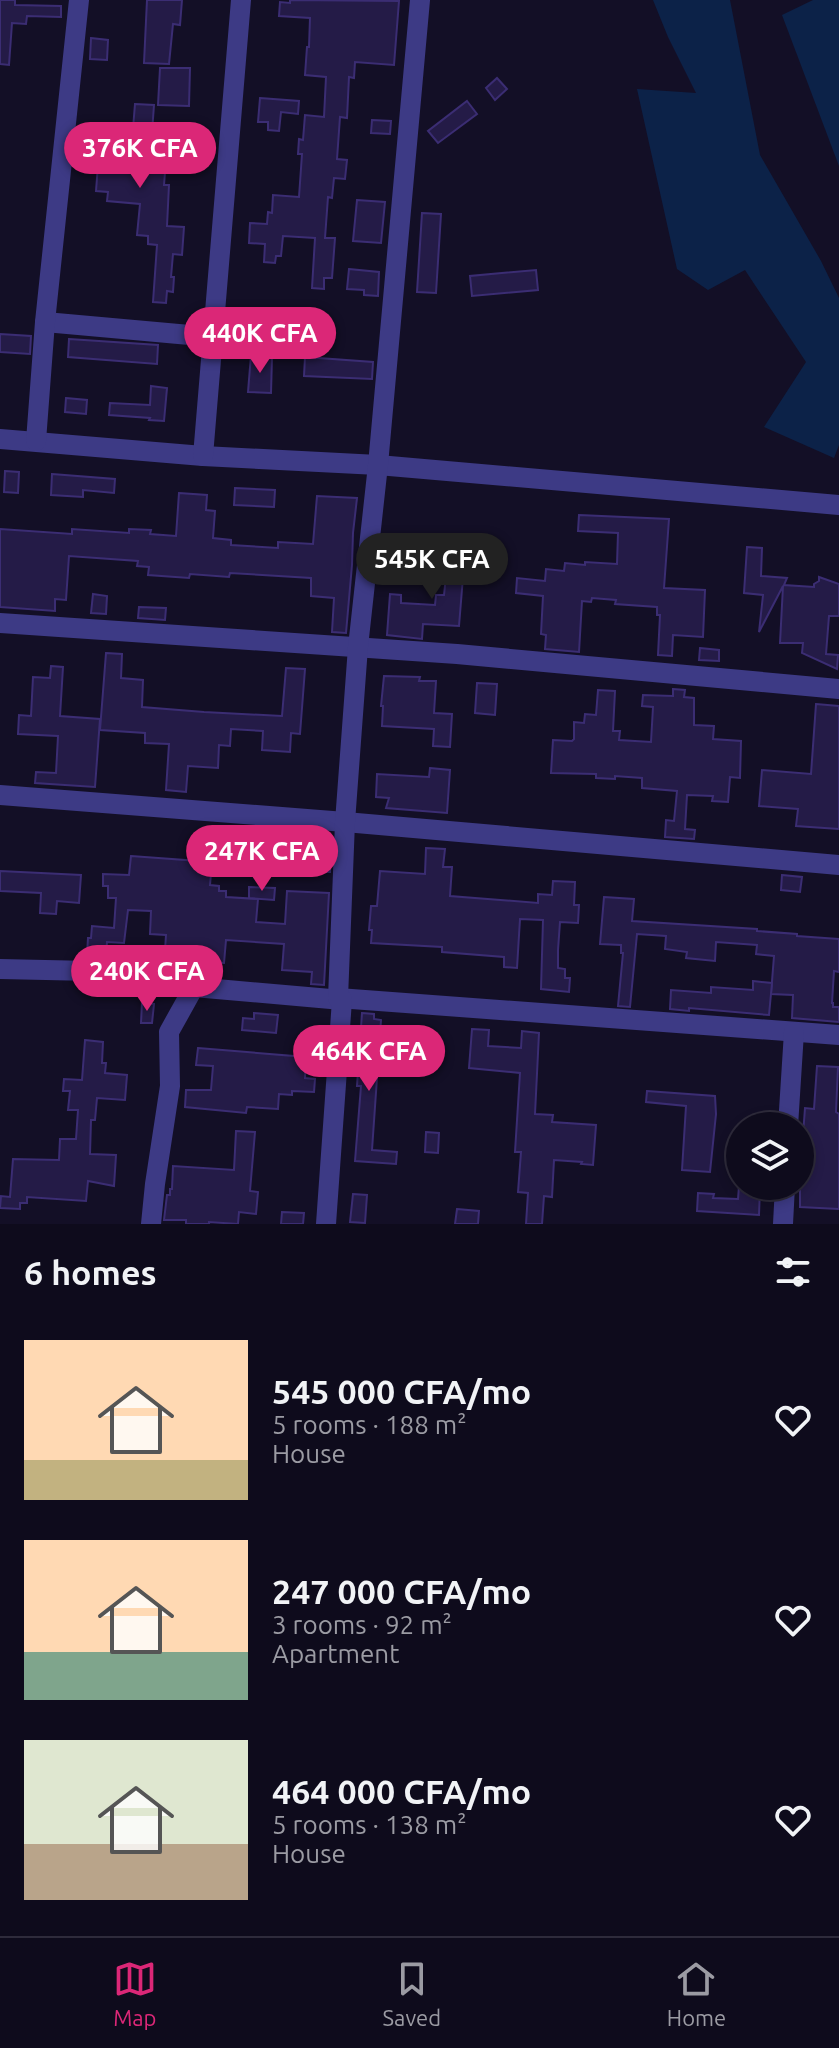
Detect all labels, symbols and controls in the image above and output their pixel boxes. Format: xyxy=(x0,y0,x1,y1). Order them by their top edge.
pin: 376K CFA xyxy=(57,122,223,190)
text: 376K CFA xyxy=(82,133,198,162)
pin: 440K CFA xyxy=(177,307,343,375)
text: 440K CFA xyxy=(202,318,318,347)
pin: 545K CFA xyxy=(349,533,515,601)
text: 545K CFA xyxy=(374,544,490,573)
pin: 247K CFA xyxy=(179,825,345,893)
text: 247K CFA xyxy=(204,836,320,865)
pin: 240K CFA xyxy=(64,945,230,1013)
text: 240K CFA xyxy=(89,956,205,985)
pin: 464K CFA xyxy=(286,1025,452,1093)
text: 464K CFA xyxy=(311,1036,427,1065)
map controls xyxy=(726,1112,814,1200)
button: layers xyxy=(726,1112,814,1200)
icon: filters xyxy=(771,1250,815,1294)
text: 6 homes xyxy=(24,1253,157,1291)
icon: home xyxy=(88,1372,184,1468)
text: 545 000 CFA/mo xyxy=(272,1372,531,1410)
icon: heart xyxy=(771,1398,815,1442)
text: 5 rooms · 188 m² xyxy=(272,1410,467,1439)
text: House xyxy=(272,1439,346,1468)
icon: home xyxy=(88,1572,184,1668)
text: 247 000 CFA/mo xyxy=(272,1572,531,1610)
icon: heart xyxy=(771,1598,815,1642)
text: 3 rooms · 92 m² xyxy=(272,1610,452,1639)
text: Apartment xyxy=(272,1639,399,1668)
icon: home xyxy=(88,1772,184,1868)
text: 464 000 CFA/mo xyxy=(272,1772,531,1810)
icon: heart xyxy=(771,1798,815,1842)
text: 5 rooms · 138 m² xyxy=(272,1810,467,1839)
text: House xyxy=(272,1839,346,1868)
tab: Map xyxy=(113,1957,157,2030)
tab: Saved xyxy=(383,1957,441,2030)
tab: Home xyxy=(667,1957,726,2030)

